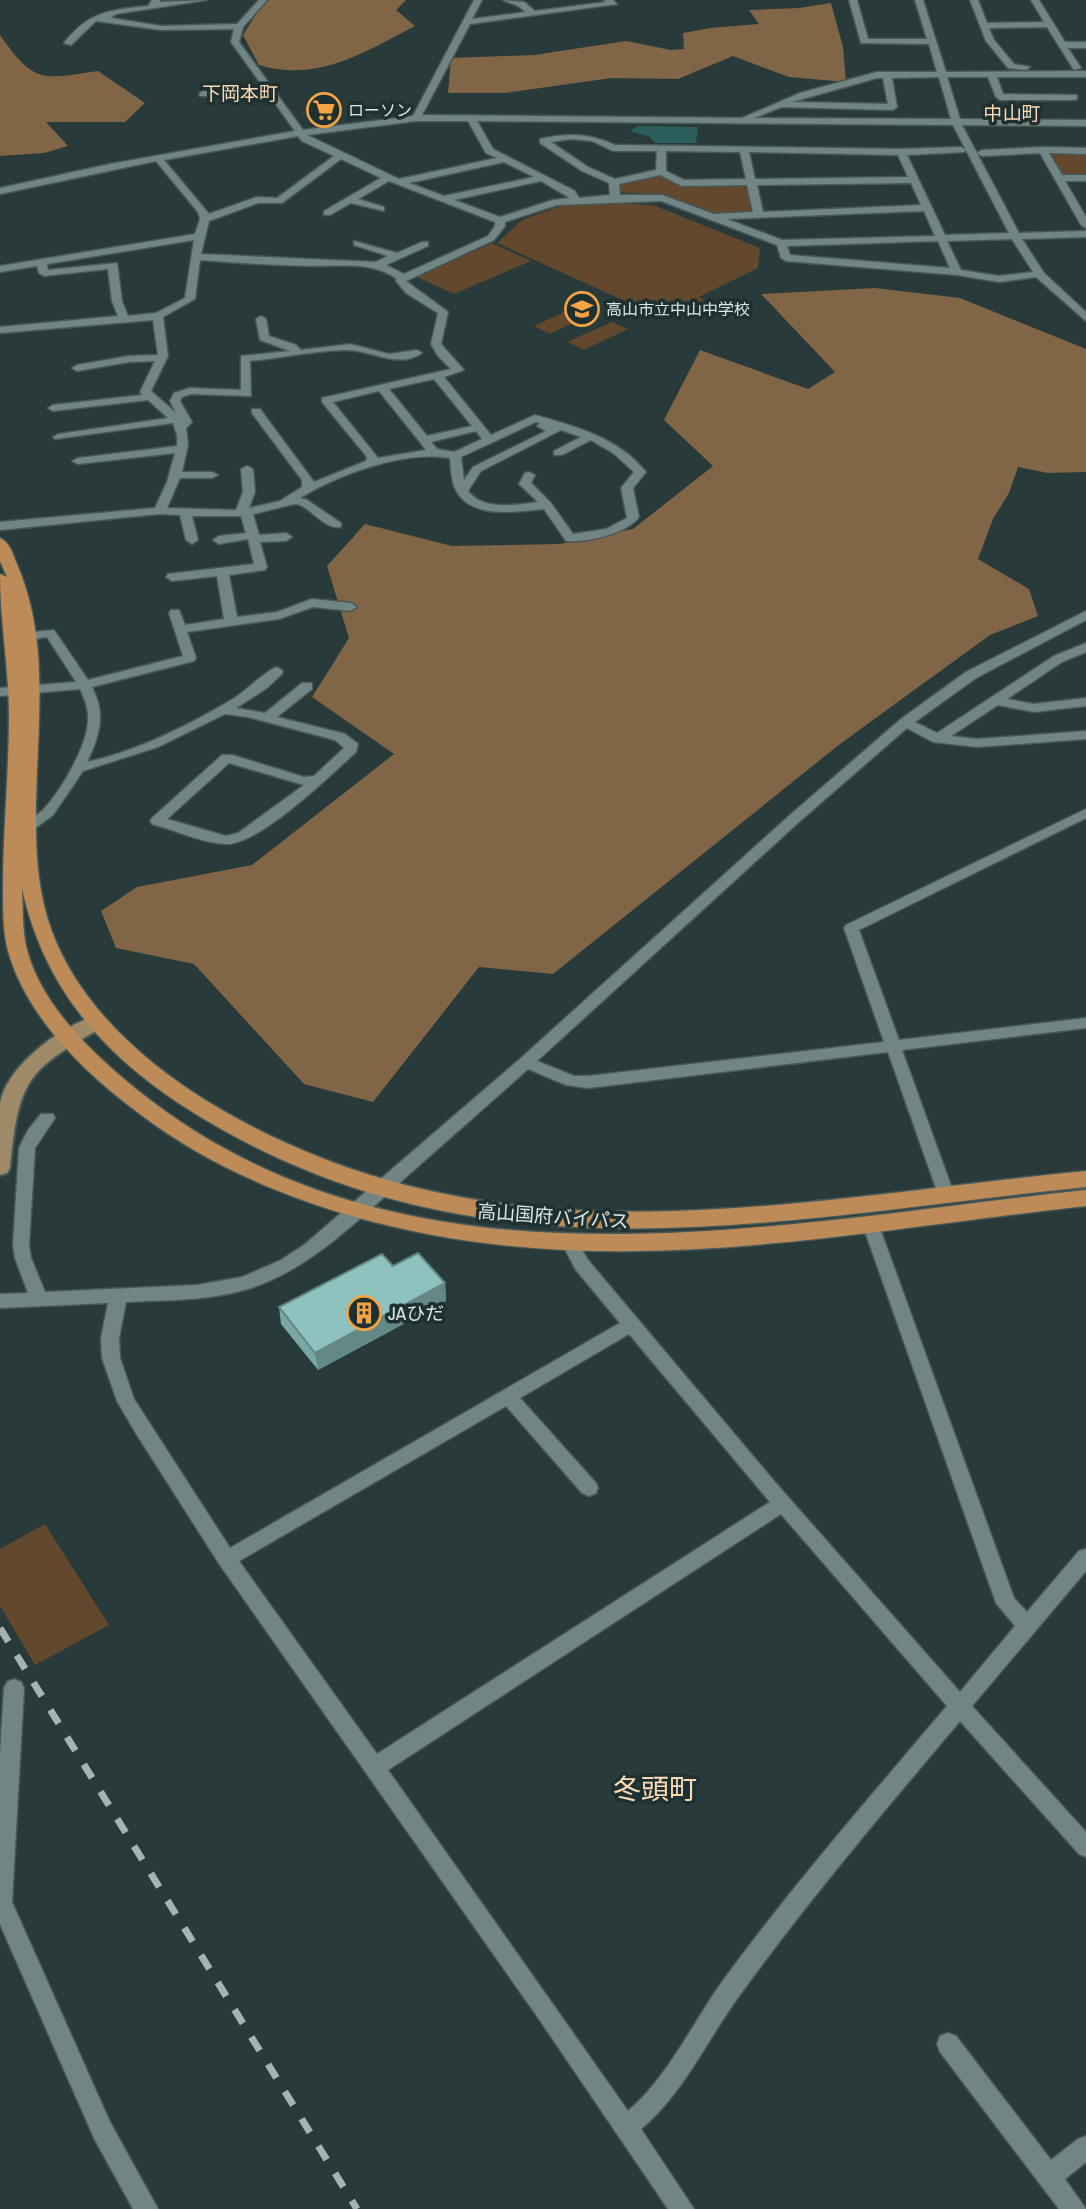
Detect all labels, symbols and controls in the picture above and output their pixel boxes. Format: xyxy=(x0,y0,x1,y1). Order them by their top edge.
district label: 下岡本町 xyxy=(202,80,278,106)
supermarket icon: ローソン xyxy=(305,91,343,129)
place label: ローソン xyxy=(348,99,412,121)
district label: 中山町 xyxy=(983,100,1041,126)
school or university icon: 高山市立中山中学校 xyxy=(563,290,601,328)
place label: 高山市立中山中学校 xyxy=(606,298,750,320)
street label: 高山国府バイパス xyxy=(476,1198,630,1234)
building icon: JAひだ xyxy=(345,1294,383,1332)
place label: JAひだ xyxy=(388,1300,444,1326)
district label: 冬頭町 xyxy=(613,1770,697,1808)

